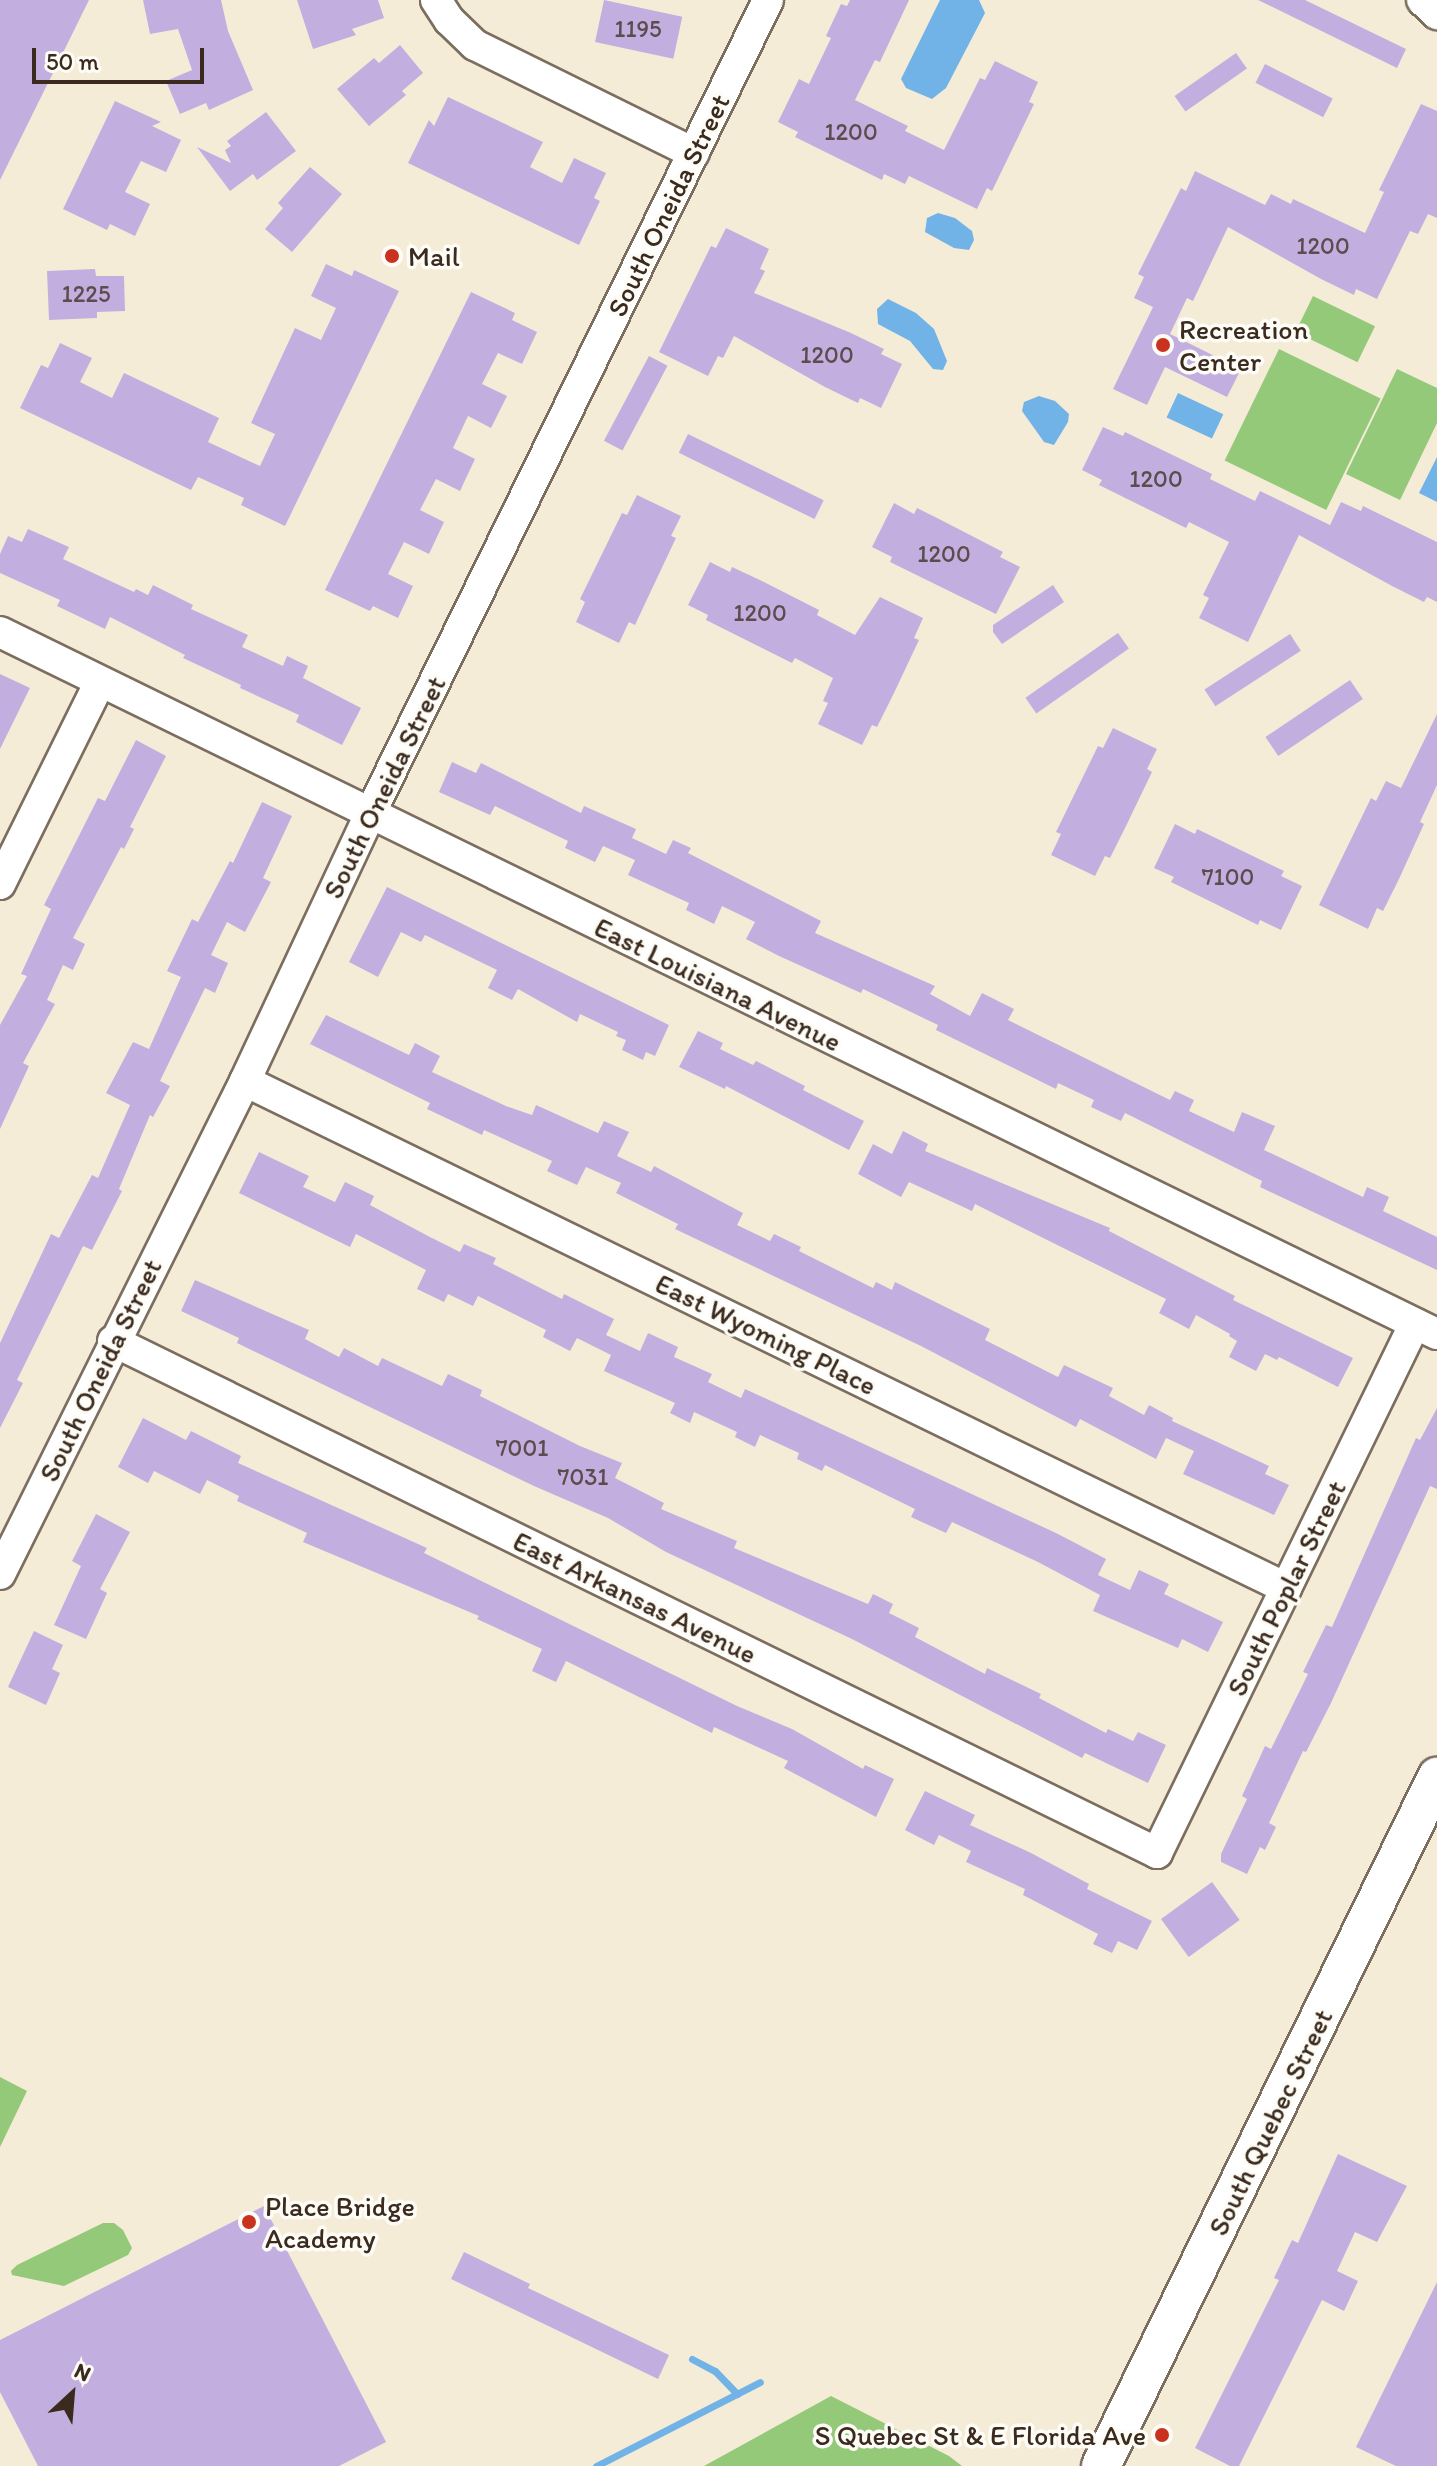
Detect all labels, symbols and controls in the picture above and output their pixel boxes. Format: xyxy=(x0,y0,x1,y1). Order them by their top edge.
house number: 1195 xyxy=(614,15,662,43)
scale bar xyxy=(36,32,208,82)
text: 50 m xyxy=(46,47,99,76)
street label: South Oneida Street xyxy=(600,88,736,322)
house number: 1200 xyxy=(824,118,878,146)
house number: 1200 xyxy=(1296,232,1350,260)
place label: Mail xyxy=(408,239,460,273)
marker: Mail xyxy=(383,247,401,265)
house number: 1225 xyxy=(62,280,110,308)
place label: Recreation Center xyxy=(1179,312,1308,378)
marker: Recreation Center xyxy=(1154,336,1172,354)
house number: 1200 xyxy=(800,341,854,369)
house number: 1200 xyxy=(1129,465,1183,493)
house number: 1200 xyxy=(917,540,971,568)
house number: 1200 xyxy=(733,599,787,627)
street label: South Oneida Street xyxy=(316,670,452,904)
house number: 7100 xyxy=(1202,863,1254,891)
street label: East Louisiana Avenue xyxy=(591,910,845,1058)
street label: South Oneida Street xyxy=(32,1253,168,1487)
street label: East Wyoming Place xyxy=(650,1266,882,1402)
house number: 7001 xyxy=(496,1434,548,1462)
house number: 7031 xyxy=(558,1463,608,1491)
street label: South Poplar Street xyxy=(1220,1476,1352,1700)
street label: East Arkansas Avenue xyxy=(508,1524,762,1670)
street label: South Quebec Street xyxy=(1201,2004,1339,2240)
place label: Place Bridge Academy xyxy=(265,2189,415,2255)
marker: Place Bridge Academy xyxy=(240,2213,258,2231)
north arrow xyxy=(32,2354,112,2434)
text: N xyxy=(70,2357,95,2387)
place label: S Quebec St & E Florida Ave xyxy=(815,2418,1146,2452)
marker: S Quebec St & E Florida Ave xyxy=(1153,2426,1171,2444)

